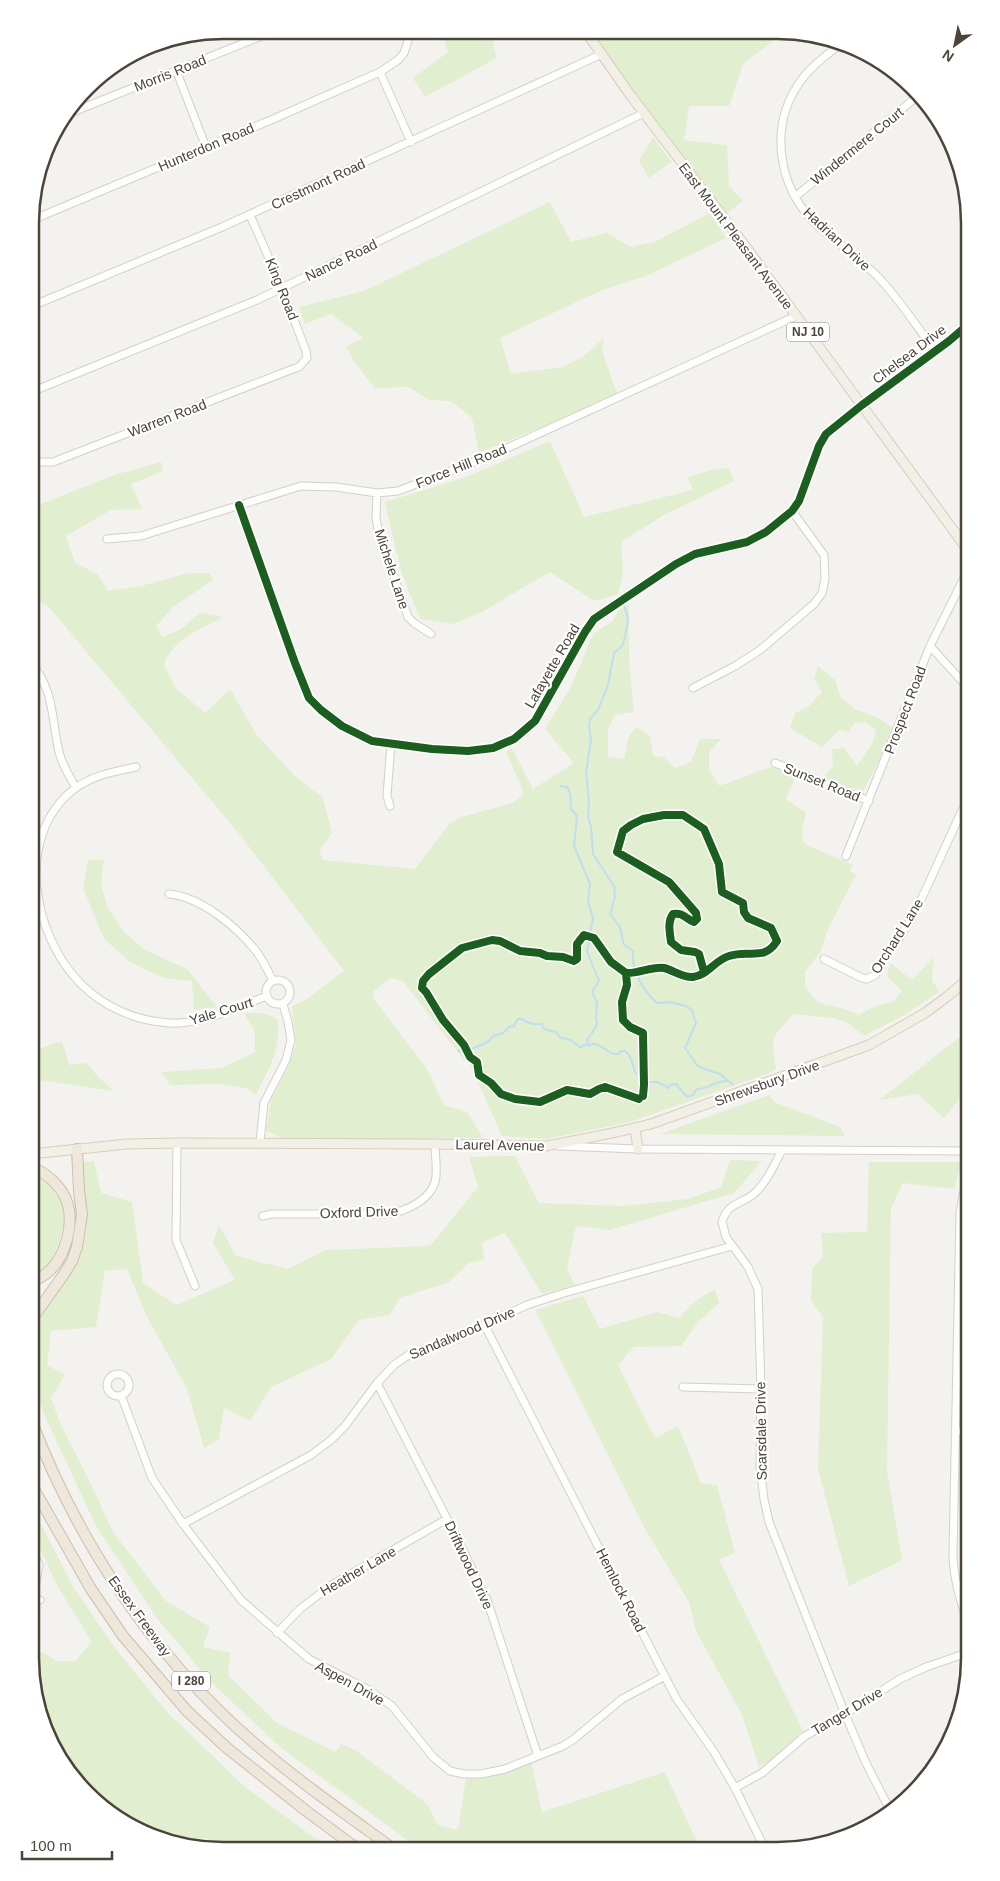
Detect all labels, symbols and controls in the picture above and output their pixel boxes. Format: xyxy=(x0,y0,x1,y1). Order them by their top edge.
north arrow xyxy=(930,20,980,70)
text: N xyxy=(939,46,957,65)
street label: Morris Road xyxy=(132,51,208,95)
street label: Windermere Court xyxy=(808,104,907,188)
street label: Hunterdon Road xyxy=(156,120,256,174)
street label: Crestmont Road xyxy=(268,155,368,213)
street label: East Mount Pleasant Avenue xyxy=(676,159,797,313)
street label: Hadrian Drive xyxy=(800,204,874,274)
street label: Nance Road xyxy=(303,236,379,284)
street label: King Road xyxy=(262,256,302,322)
street label: Chelsea Drive xyxy=(869,321,949,387)
road number: NJ 10 xyxy=(787,322,829,342)
street label: Warren Road xyxy=(126,396,208,440)
street label: Force Hill Road xyxy=(413,441,509,491)
street label: Michele Lane xyxy=(372,527,413,611)
street label: Lafayette Road xyxy=(521,621,583,711)
street label: Prospect Road xyxy=(881,664,929,756)
street label: Sunset Road xyxy=(781,759,863,805)
street label: Orchard Lane xyxy=(868,895,927,977)
street label: Yale Court xyxy=(188,994,255,1028)
street label: Shrewsbury Drive xyxy=(712,1057,822,1109)
street label: Laurel Avenue xyxy=(455,1136,545,1154)
street label: Oxford Drive xyxy=(319,1203,399,1221)
street label: Sandalwood Drive xyxy=(407,1303,518,1363)
street label: Scarsdale Drive xyxy=(752,1381,770,1481)
street label: Driftwood Drive xyxy=(442,1518,497,1612)
street label: Heather Lane xyxy=(317,1543,399,1599)
street label: Hemlock Road xyxy=(593,1545,649,1635)
street label: Essex Freeway xyxy=(105,1573,175,1659)
street label: Aspen Drive xyxy=(313,1658,387,1709)
road number: I 280 xyxy=(172,1672,210,1690)
street label: Tanger Drive xyxy=(809,1684,885,1738)
scale bar xyxy=(22,1828,112,1860)
text: 100 m xyxy=(30,1837,72,1854)

